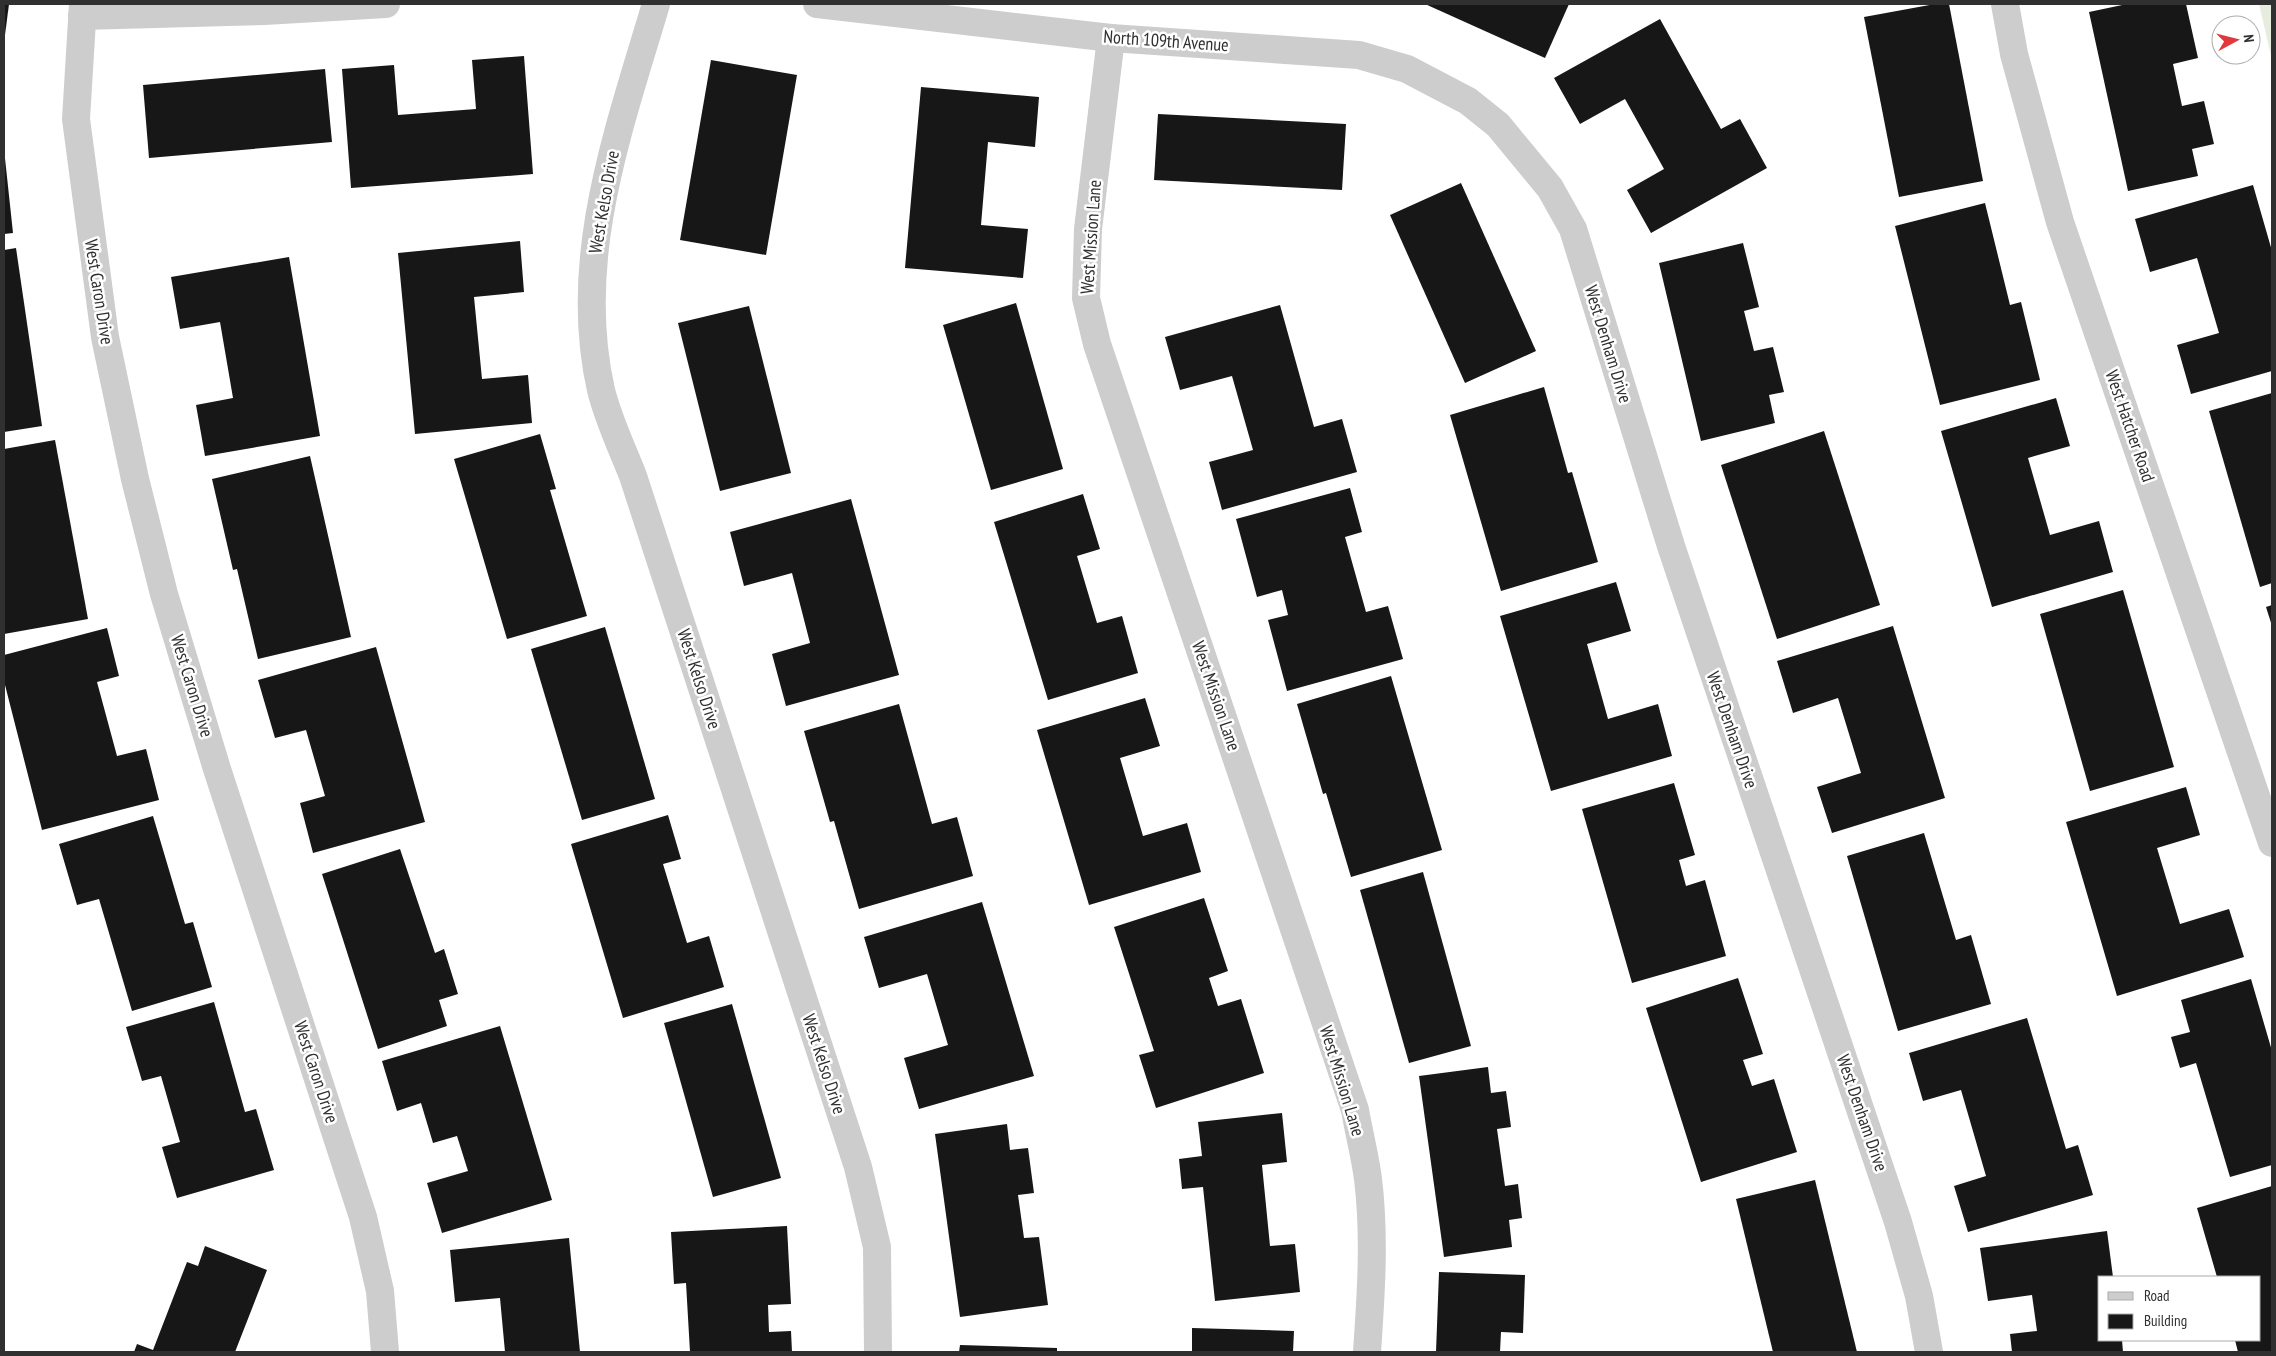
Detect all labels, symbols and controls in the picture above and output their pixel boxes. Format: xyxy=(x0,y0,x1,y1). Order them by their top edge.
north arrow xyxy=(2211,15,2261,65)
street label: North 109th Avenue xyxy=(1103,25,1229,56)
text: N xyxy=(2240,34,2258,43)
street label: West Kelso Drive xyxy=(583,149,624,255)
street label: West Mission Lane xyxy=(1075,179,1106,295)
street label: West Caron Drive xyxy=(80,238,119,346)
street label: West Denham Drive xyxy=(1580,282,1637,405)
street label: West Hatcher Road xyxy=(2101,367,2160,485)
street label: West Kelso Drive xyxy=(672,626,726,732)
street label: West Caron Drive xyxy=(166,632,219,740)
street label: West Mission Lane xyxy=(1187,638,1246,754)
street label: West Denham Drive xyxy=(1702,668,1763,791)
street label: West Kelso Drive xyxy=(797,1011,851,1117)
street label: West Caron Drive xyxy=(289,1018,344,1126)
street label: West Mission Lane xyxy=(1315,1023,1370,1139)
street label: West Denham Drive xyxy=(1832,1051,1893,1174)
legend xyxy=(2098,1276,2261,1341)
text: Road xyxy=(2144,1286,2170,1305)
text: Building xyxy=(2144,1311,2187,1330)

